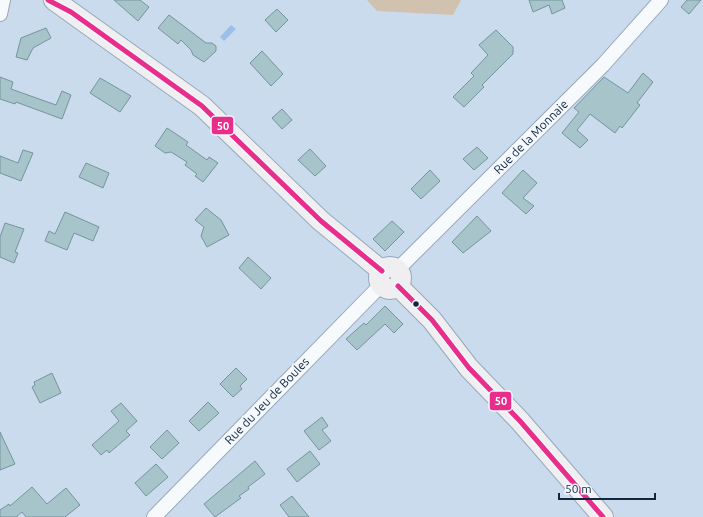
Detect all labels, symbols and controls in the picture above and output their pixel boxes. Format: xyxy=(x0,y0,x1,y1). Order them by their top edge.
street label: Rue de la Monnaie xyxy=(491,97,570,176)
line badge: 50 xyxy=(211,116,234,135)
text: 50 xyxy=(217,120,229,132)
unlabelled marker xyxy=(411,299,421,309)
street label: Rue du Jeu de Boules xyxy=(222,355,311,447)
line badge: 50 xyxy=(489,391,512,411)
text: 50 xyxy=(495,395,507,407)
scale bar xyxy=(559,475,655,501)
text: 50 m xyxy=(565,482,592,495)

